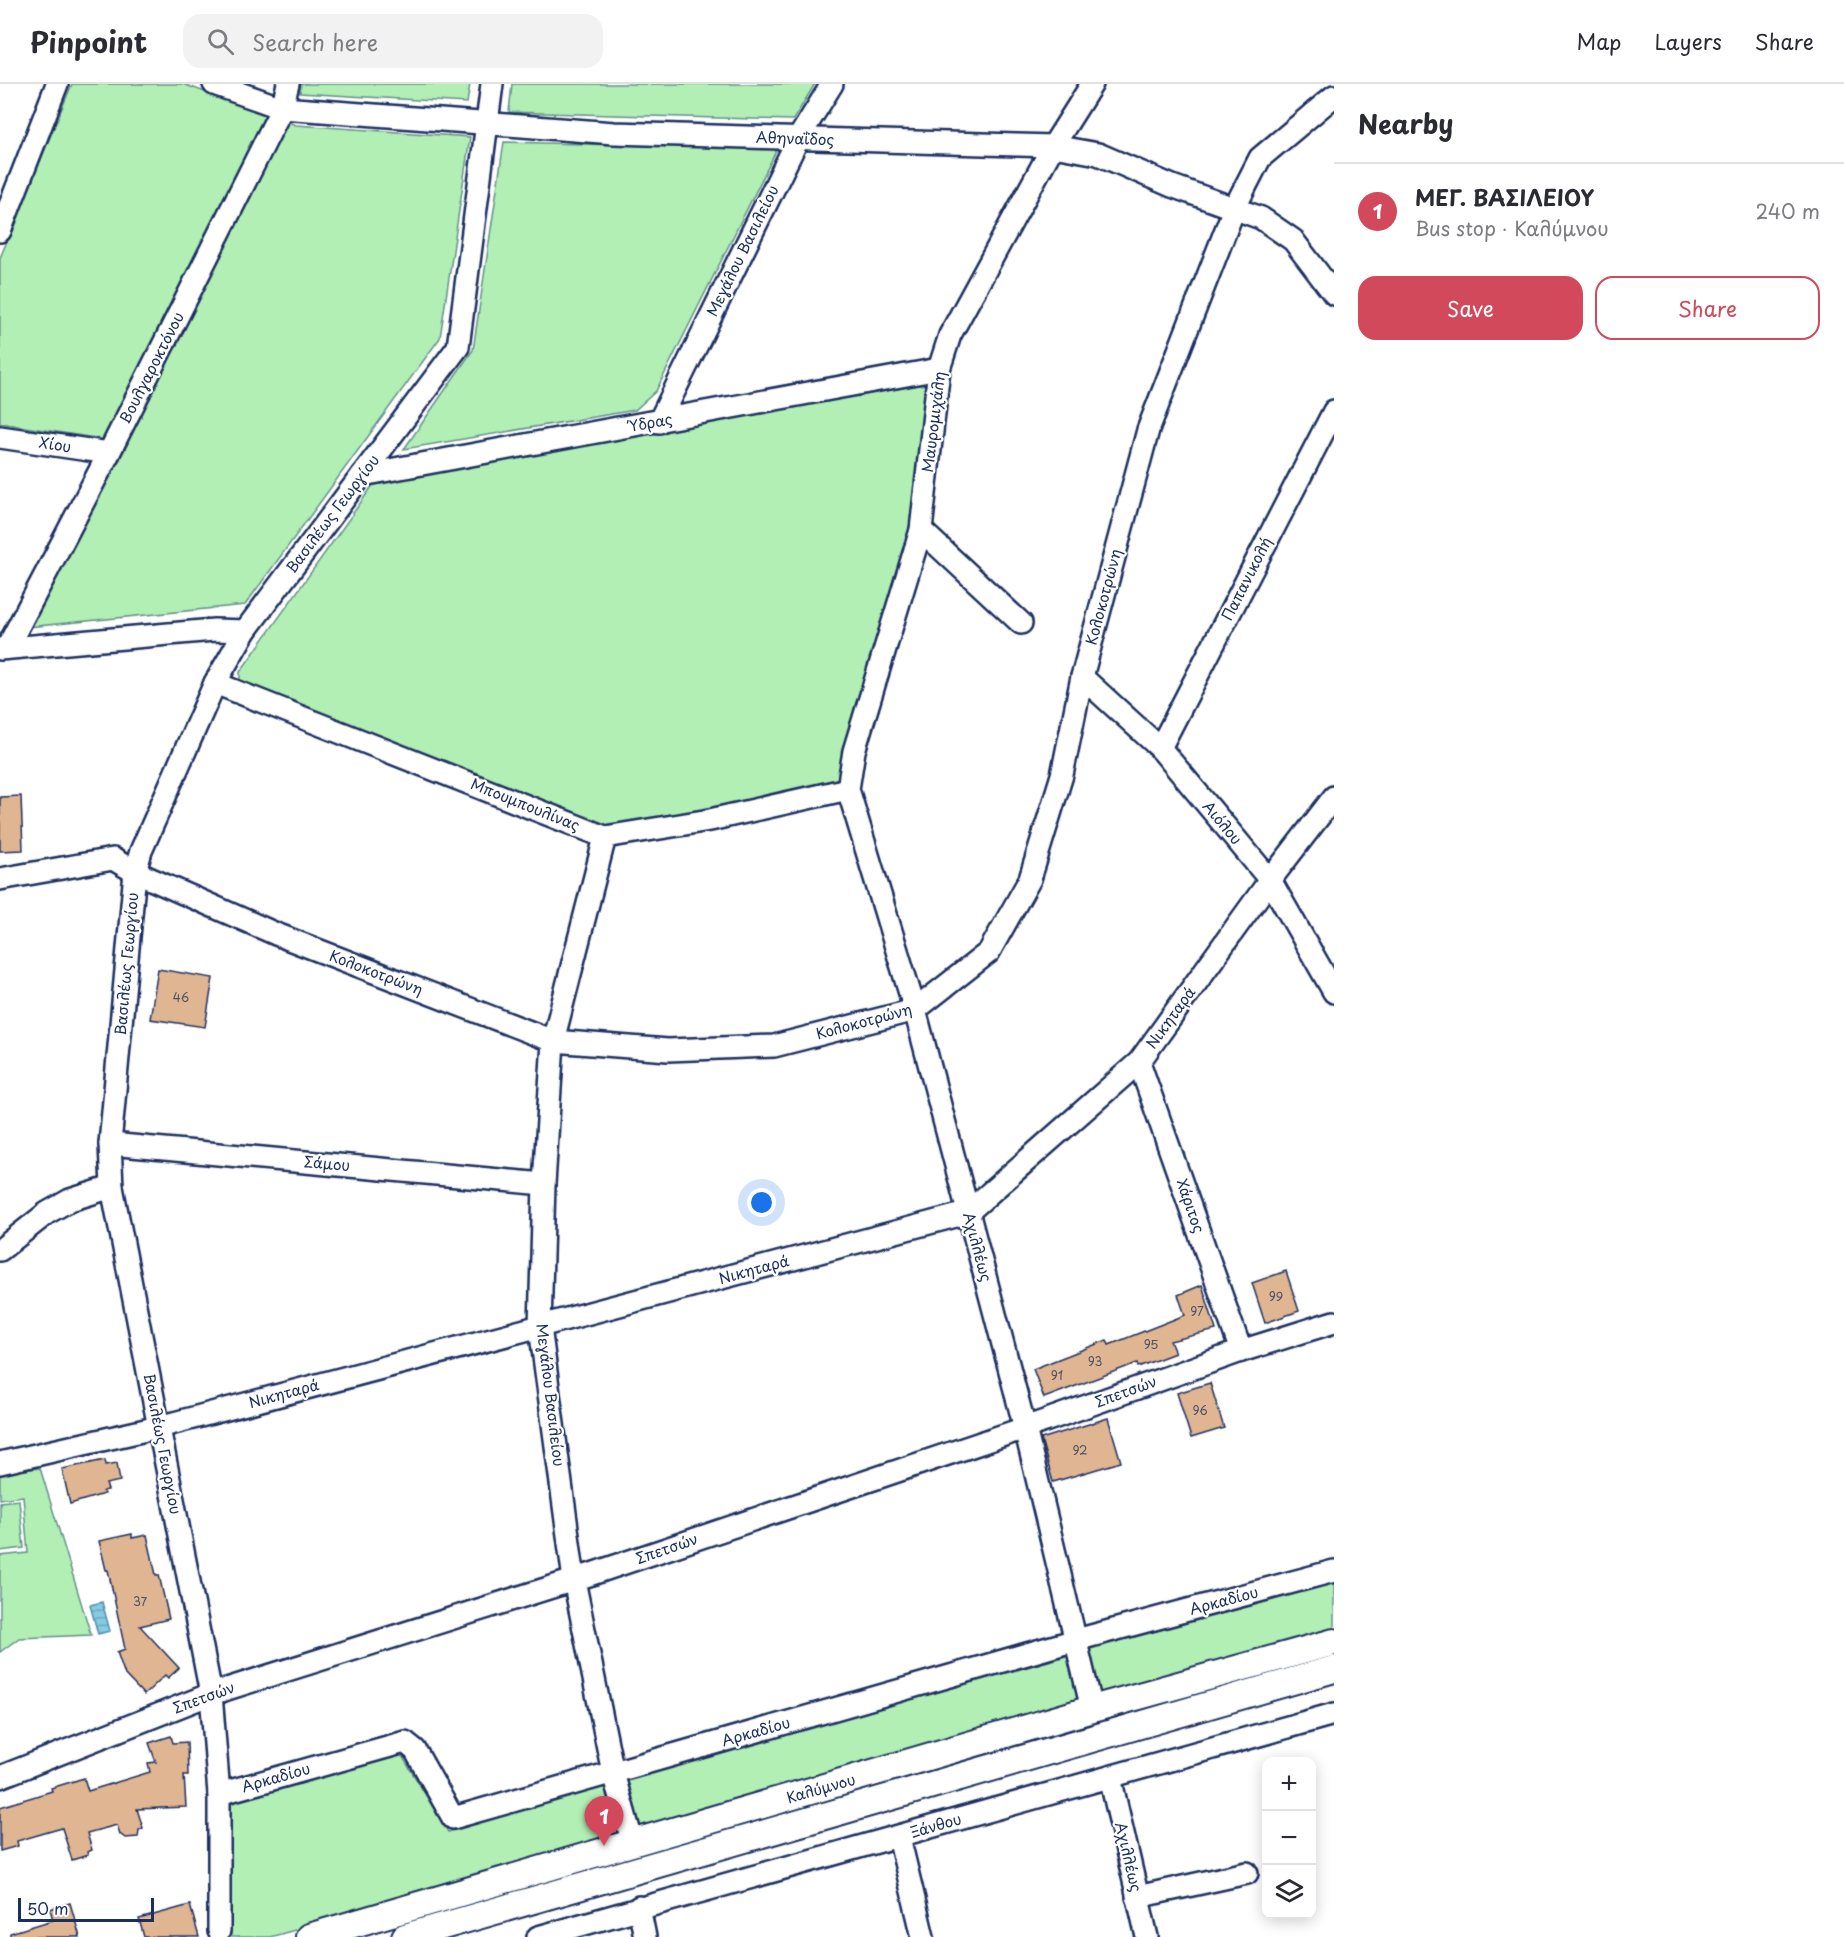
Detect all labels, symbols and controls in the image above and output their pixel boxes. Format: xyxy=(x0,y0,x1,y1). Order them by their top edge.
search box xyxy=(183,14,603,68)
text: Pinpoint xyxy=(30,20,147,63)
icon: search xyxy=(204,25,237,58)
text: Search here xyxy=(252,25,378,58)
text: Map xyxy=(1577,25,1621,57)
text: Layers xyxy=(1654,25,1722,57)
text: Share xyxy=(1755,25,1814,57)
text: Nearby xyxy=(1358,104,1453,143)
street label: Αθηναΐδος xyxy=(755,125,835,150)
text: ΜΕΓ. ΒΑΣΙΛΕΙΟΥ xyxy=(1415,180,1594,213)
street label: Μεγάλου Βασιλείου xyxy=(700,181,784,320)
text: 1 xyxy=(1373,196,1382,226)
text: 240 m xyxy=(1755,196,1820,226)
text: Bus stop · Καλύμνου xyxy=(1415,213,1609,243)
button: Save xyxy=(1358,276,1583,340)
button: Share xyxy=(1595,276,1820,340)
street label: Βουλγαροκτόνου xyxy=(113,307,189,427)
street label: Μαυρομιχάλη xyxy=(915,370,950,474)
street label: Ύδρας xyxy=(625,406,674,437)
street label: Χίου xyxy=(37,430,73,457)
street label: Βασιλέως Γεωργίου xyxy=(280,449,384,577)
street label: Παπανικολή xyxy=(1215,533,1277,624)
street label: Κολοκοτρώνη xyxy=(1079,546,1126,647)
street label: Μπουμπουλίνας xyxy=(468,771,584,836)
street label: Αιόλου xyxy=(1198,795,1248,849)
street label: Βασιλέως Γεωργίου xyxy=(108,891,143,1036)
street label: Κολοκοτρώνη xyxy=(326,943,427,1000)
street label: Νικηταρά xyxy=(1139,981,1200,1053)
house number: 46 xyxy=(173,988,189,1006)
street label: Κολοκοτρώνη xyxy=(813,997,914,1044)
street label: Σάμου xyxy=(303,1149,351,1176)
street label: Χάριτος xyxy=(1171,1175,1212,1236)
your location xyxy=(747,1188,776,1217)
street label: Αχιλλέως xyxy=(958,1209,999,1284)
street label: Νικηταρά xyxy=(716,1248,792,1289)
house number: 99 xyxy=(1269,1287,1283,1305)
house number: 97 xyxy=(1190,1302,1204,1320)
street label: Μεγάλου Βασιλείου xyxy=(531,1322,572,1468)
house number: 95 xyxy=(1144,1335,1158,1353)
house number: 93 xyxy=(1088,1352,1102,1370)
house number: 91 xyxy=(1051,1366,1063,1384)
street label: Σπετσών xyxy=(1091,1369,1160,1412)
street label: Βασιλέως Γεωργίου xyxy=(139,1371,188,1516)
street label: Νικηταρά xyxy=(246,1372,322,1413)
house number: 96 xyxy=(1192,1401,1208,1419)
house number: 92 xyxy=(1072,1441,1088,1459)
street label: Σπετσών xyxy=(632,1526,701,1569)
street label: Αρκαδίου xyxy=(1187,1579,1261,1620)
house number: 37 xyxy=(133,1592,148,1610)
street label: Σπετσών xyxy=(169,1675,238,1718)
street label: Αρκαδίου xyxy=(719,1710,793,1751)
street label: Αρκαδίου xyxy=(239,1756,313,1797)
map controls xyxy=(1262,1757,1316,1919)
button: + xyxy=(1262,1757,1316,1811)
street label: Καλύμνου xyxy=(783,1767,858,1808)
pin: 1 xyxy=(584,1796,624,1846)
street label: Ξάνθου xyxy=(907,1806,964,1843)
button: − xyxy=(1262,1811,1316,1865)
street label: Αχιλλέως xyxy=(1110,1819,1149,1894)
button: layers xyxy=(1262,1865,1316,1919)
scale bar xyxy=(18,1895,154,1922)
text: 50 m xyxy=(27,1896,68,1920)

